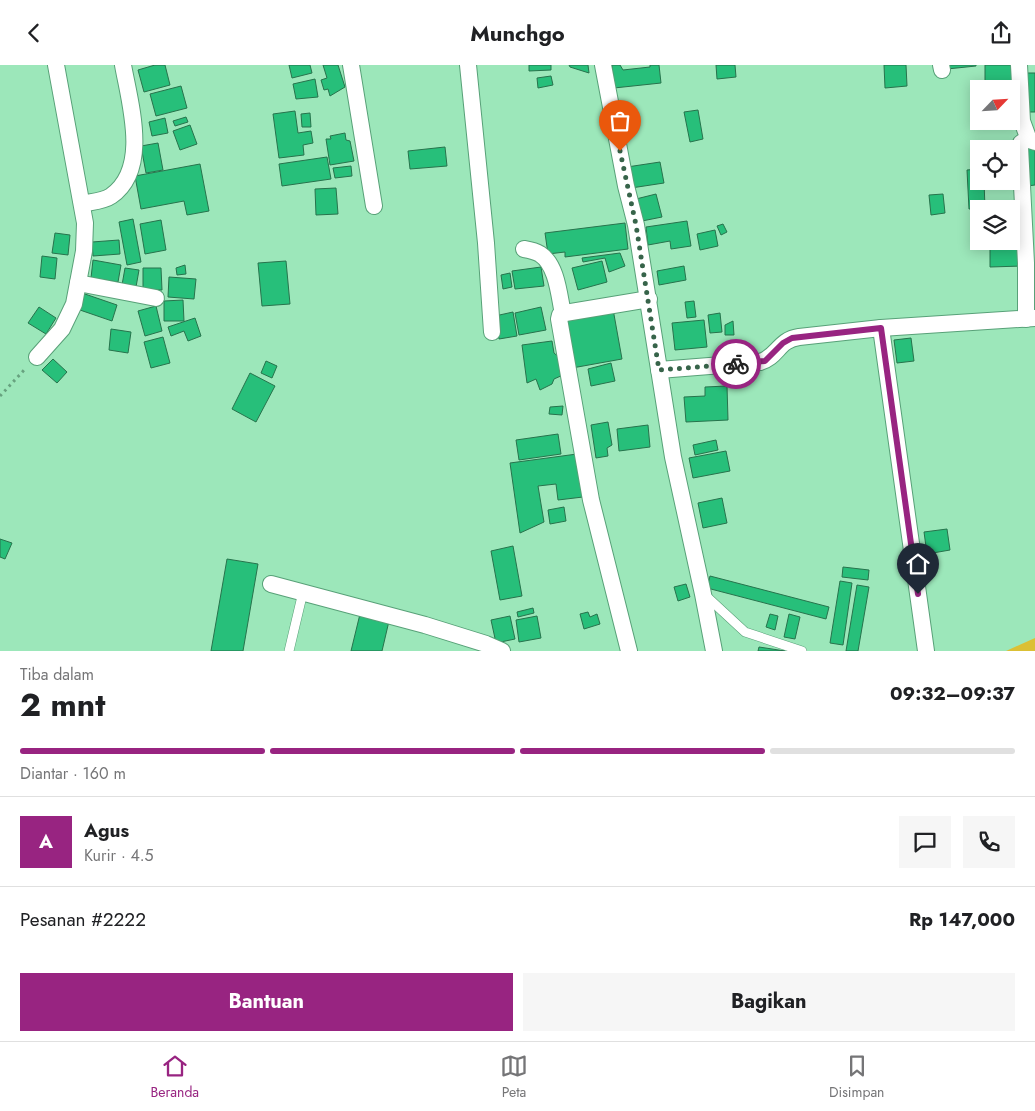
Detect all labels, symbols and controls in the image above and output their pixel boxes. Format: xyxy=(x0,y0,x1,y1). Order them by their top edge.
text: Munchgo xyxy=(470,17,565,49)
icon: back xyxy=(20,19,48,47)
icon: share xyxy=(987,19,1015,47)
north arrow xyxy=(970,80,1020,130)
map controls xyxy=(970,80,1020,250)
pin xyxy=(599,100,641,151)
icon: bag xyxy=(606,107,634,135)
button: locate xyxy=(970,140,1020,190)
button: layers xyxy=(970,200,1020,250)
courier xyxy=(711,339,761,389)
icon: bike xyxy=(722,350,750,378)
pin xyxy=(897,543,939,594)
icon: home xyxy=(904,550,932,578)
text: Tiba dalam xyxy=(20,663,94,686)
text: 09:32–09:37 xyxy=(890,680,1015,707)
text: 2 mnt xyxy=(20,682,105,728)
text: Diantar · 160 m xyxy=(20,762,126,785)
button: chat xyxy=(899,816,951,868)
button: phone xyxy=(963,816,1015,868)
text: Agus xyxy=(84,817,129,844)
text: A xyxy=(39,828,53,855)
text: Kurir · 4.5 xyxy=(84,844,154,867)
text: Pesanan #2222 xyxy=(20,906,146,933)
text: Rp 147,000 xyxy=(909,906,1015,933)
button: Bantuan xyxy=(20,973,513,1031)
button: Bagikan xyxy=(523,973,1015,1031)
tab: Beranda xyxy=(150,1052,199,1102)
tab: Peta xyxy=(500,1052,528,1102)
tab: Disimpan xyxy=(829,1052,884,1102)

